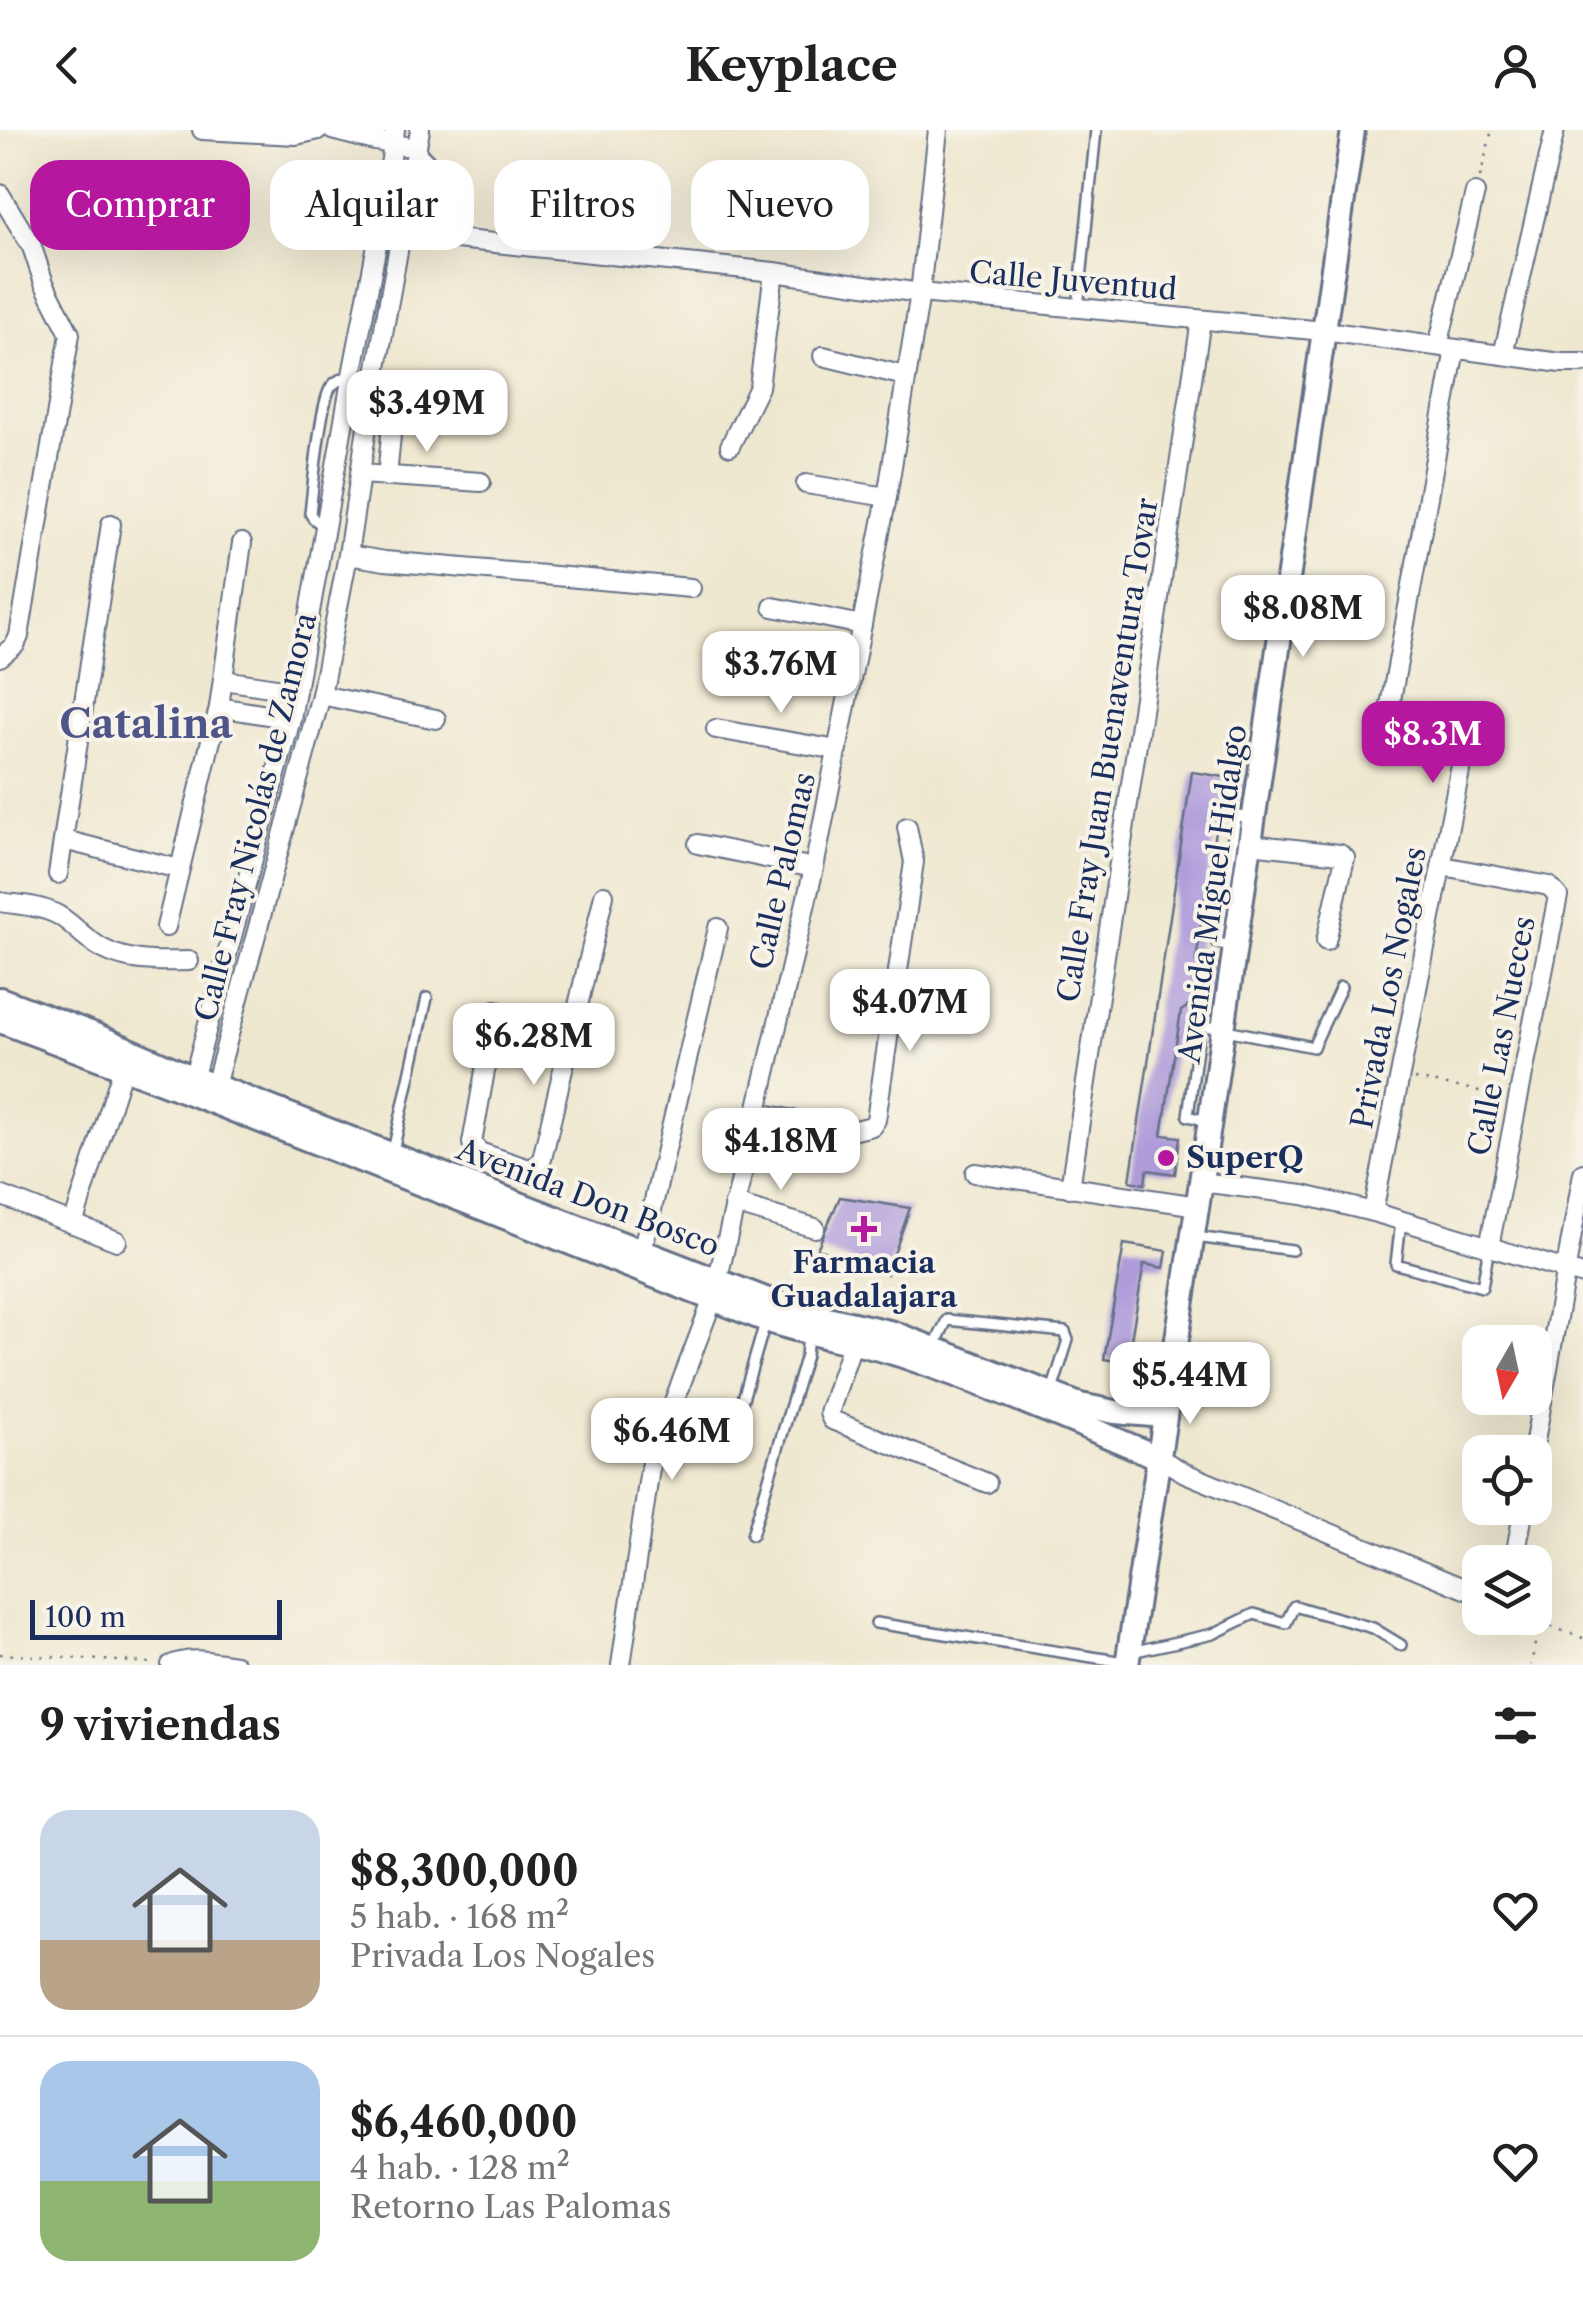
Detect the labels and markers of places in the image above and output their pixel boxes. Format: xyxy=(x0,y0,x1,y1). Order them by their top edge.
pin: $3.49M xyxy=(346,370,508,455)
pin: $8.08M xyxy=(1222,575,1384,660)
pin: $3.76M xyxy=(700,631,862,716)
pin: $8.3M xyxy=(1363,701,1503,786)
pin: $4.07M xyxy=(829,969,991,1054)
pin: $6.28M xyxy=(453,1003,615,1088)
pin: $4.18M xyxy=(700,1108,862,1193)
place label: SuperQ xyxy=(1186,1139,1304,1176)
marker: SuperQ xyxy=(1155,1147,1177,1169)
marker: Farmacia Guadalajara xyxy=(853,1218,875,1240)
place label: Farmacia Guadalajara xyxy=(771,1244,958,1315)
pin: $5.44M xyxy=(1109,1342,1271,1427)
pin: $6.46M xyxy=(591,1398,753,1483)

